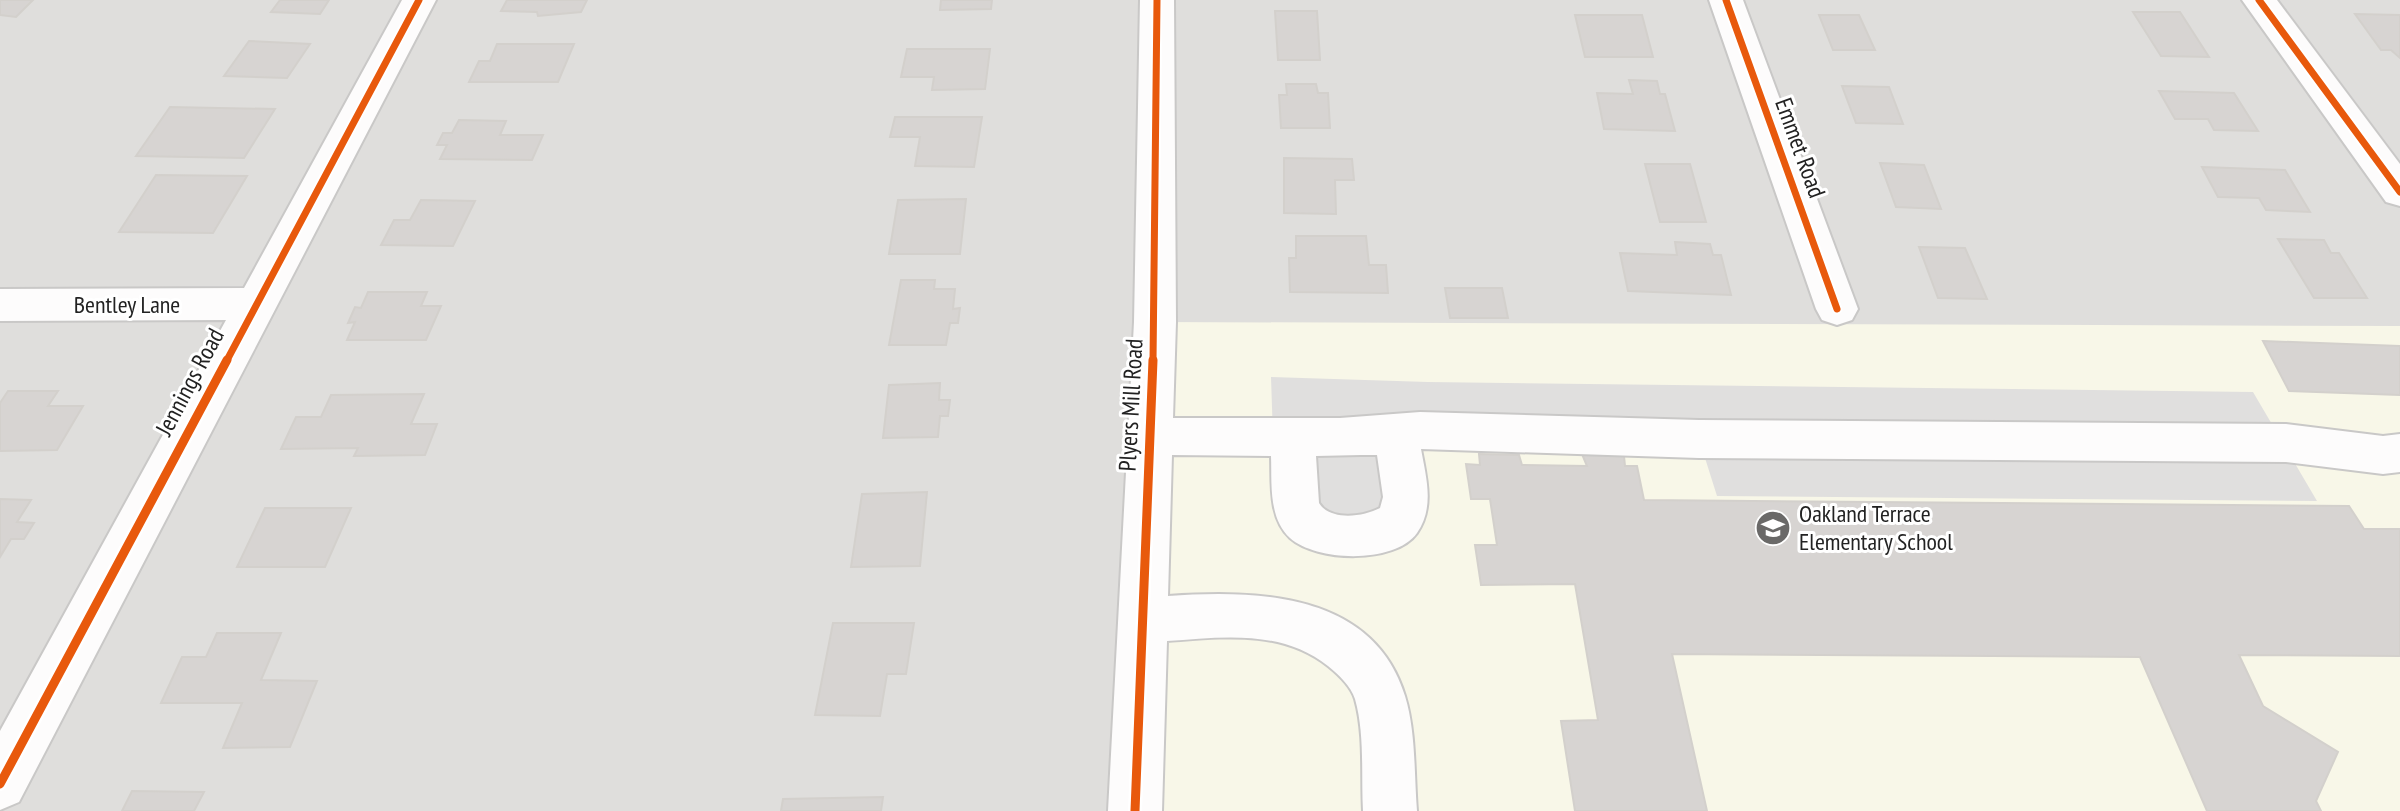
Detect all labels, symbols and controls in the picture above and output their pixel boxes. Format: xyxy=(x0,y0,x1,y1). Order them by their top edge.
street label: Emmet Road xyxy=(1768,94,1833,202)
street label: Bentley Lane xyxy=(74,289,180,320)
street label: Jennings Road xyxy=(148,323,231,442)
street label: Plyers Mill Road xyxy=(1112,338,1149,472)
place label: Oakland Terrace Elementary School xyxy=(1799,498,1953,557)
school or university icon: Oakland Terrace Elementary School xyxy=(1754,509,1792,547)

